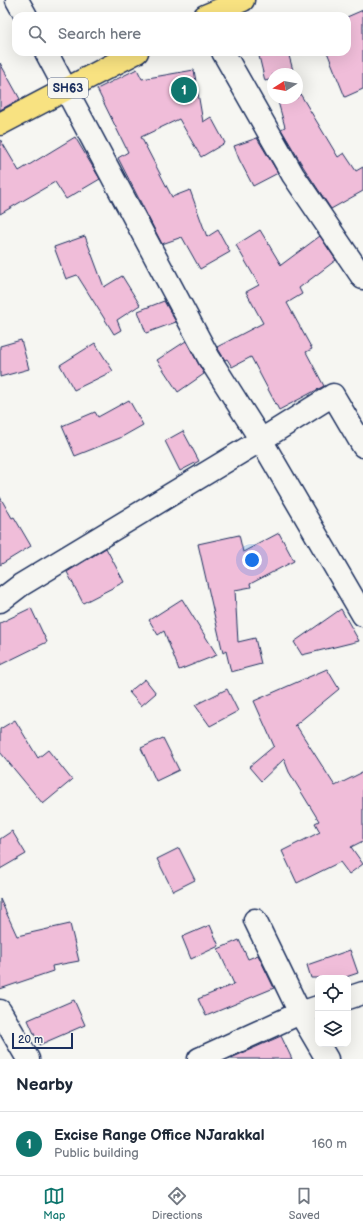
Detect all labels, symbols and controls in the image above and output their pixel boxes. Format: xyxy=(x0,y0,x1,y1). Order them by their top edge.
search box xyxy=(12,12,351,56)
icon: search xyxy=(26,23,48,45)
text: Search here xyxy=(58,25,141,44)
north arrow xyxy=(267,68,303,104)
pin: 1 xyxy=(171,75,197,105)
road number: SH63 xyxy=(48,78,88,98)
your location xyxy=(242,550,262,570)
map controls xyxy=(315,975,351,1047)
button: locate xyxy=(315,975,351,1011)
button: layers xyxy=(315,1011,351,1047)
scale bar xyxy=(12,1031,73,1050)
text: 20 m xyxy=(18,1033,43,1046)
text: Nearby xyxy=(16,1075,73,1095)
text: Excise Range Office NJarakkal xyxy=(54,1126,264,1145)
text: 1 xyxy=(26,1136,32,1152)
text: 160 m xyxy=(312,1136,347,1152)
text: Public building xyxy=(54,1145,139,1161)
tab: Map xyxy=(43,1185,65,1222)
tab: Directions xyxy=(152,1185,202,1222)
tab: Saved xyxy=(289,1185,320,1222)

